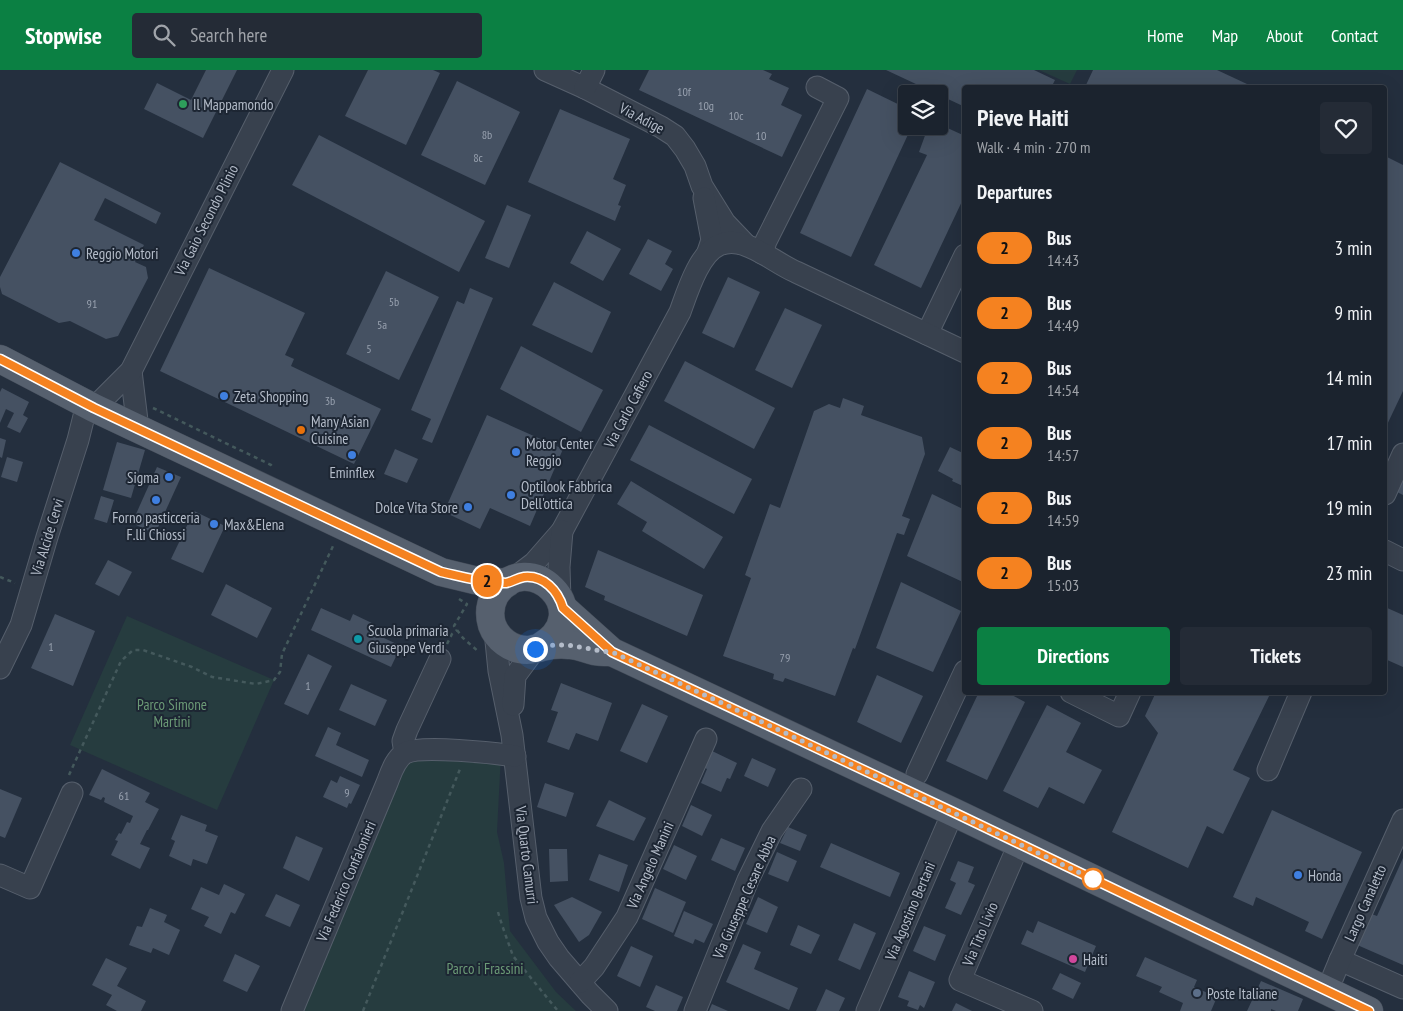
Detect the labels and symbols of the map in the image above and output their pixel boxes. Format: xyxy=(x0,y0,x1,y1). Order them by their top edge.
house number: 10f xyxy=(677,84,692,99)
place label: Il Mappamondo xyxy=(193,95,274,114)
marker: Il Mappamondo xyxy=(177,98,189,110)
street label: Via Adige xyxy=(615,98,668,138)
house number: 10g xyxy=(698,98,714,113)
house number: 10c xyxy=(728,108,744,123)
house number: 8b xyxy=(482,127,492,142)
house number: 10 xyxy=(756,128,766,143)
house number: 8c xyxy=(473,150,484,165)
street label: Via Gaio Secondo Plinio xyxy=(169,161,242,280)
place label: Reggio Motori xyxy=(86,244,158,263)
marker: Reggio Motori xyxy=(70,247,82,259)
house number: 5b xyxy=(389,294,399,309)
house number: 91 xyxy=(87,296,97,311)
house number: 5a xyxy=(377,317,387,332)
house number: 5 xyxy=(366,341,372,356)
street label: Via Carlo Cafiero xyxy=(599,367,656,452)
place label: Zeta Shopping xyxy=(234,387,308,406)
marker: Zeta Shopping xyxy=(218,390,230,402)
house number: 3b xyxy=(325,393,335,408)
place label: Many Asian Cuisine xyxy=(311,412,369,448)
marker: Many Asian Cuisine xyxy=(295,424,307,436)
place label: Motor Center Reggio xyxy=(526,434,594,470)
marker: Motor Center Reggio xyxy=(510,446,522,458)
marker: Eminflex xyxy=(346,449,358,461)
place label: Eminflex xyxy=(329,463,375,482)
place label: Sigma xyxy=(127,468,159,487)
marker: Sigma xyxy=(163,471,175,483)
place label: Optilook Fabbrica Dell'ottica xyxy=(521,477,612,513)
marker: Optilook Fabbrica Dell'ottica xyxy=(505,489,517,501)
marker: Forno pasticceria F.lli Chiossi xyxy=(150,494,162,506)
street label: Via Alcide Cervi xyxy=(26,496,68,579)
place label: Dolce Vita Store xyxy=(375,498,458,517)
marker: Dolce Vita Store xyxy=(462,501,474,513)
place label: Forno pasticceria F.lli Chiossi xyxy=(112,508,200,544)
place label: Max&Elena xyxy=(224,515,284,534)
marker: Max&Elena xyxy=(208,518,220,530)
line badge: 2 xyxy=(471,565,503,597)
place label: Scuola primaria Giuseppe Verdi xyxy=(368,621,448,657)
marker: Scuola primaria Giuseppe Verdi xyxy=(352,633,364,645)
your location xyxy=(523,637,548,662)
house number: 1 xyxy=(48,639,54,654)
house number: 79 xyxy=(780,650,790,665)
house number: 1 xyxy=(305,678,311,693)
park label: Parco Simone Martini xyxy=(137,695,207,731)
house number: 9 xyxy=(344,785,350,800)
house number: 61 xyxy=(119,788,129,803)
street label: Via Quarto Camurri xyxy=(511,804,542,905)
street label: Via Federico Confalonieri xyxy=(312,818,380,945)
street label: Via Angelo Manini xyxy=(622,818,678,913)
street label: Via Giuseppe Cesare Abba xyxy=(708,832,780,963)
street label: Via Agostino Bertani xyxy=(880,859,939,964)
street label: Largo Canaletto xyxy=(1340,862,1390,944)
place label: Honda xyxy=(1308,866,1342,885)
unlabelled marker xyxy=(1082,868,1104,890)
marker: Honda xyxy=(1292,869,1304,881)
street label: Via Tito Livio xyxy=(958,899,1002,970)
place label: Haiti xyxy=(1083,950,1108,969)
marker: Haiti xyxy=(1067,953,1079,965)
park label: Parco i Frassini xyxy=(446,959,524,978)
place label: Poste Italiane xyxy=(1207,984,1277,1003)
marker: Poste Italiane xyxy=(1191,987,1203,999)

